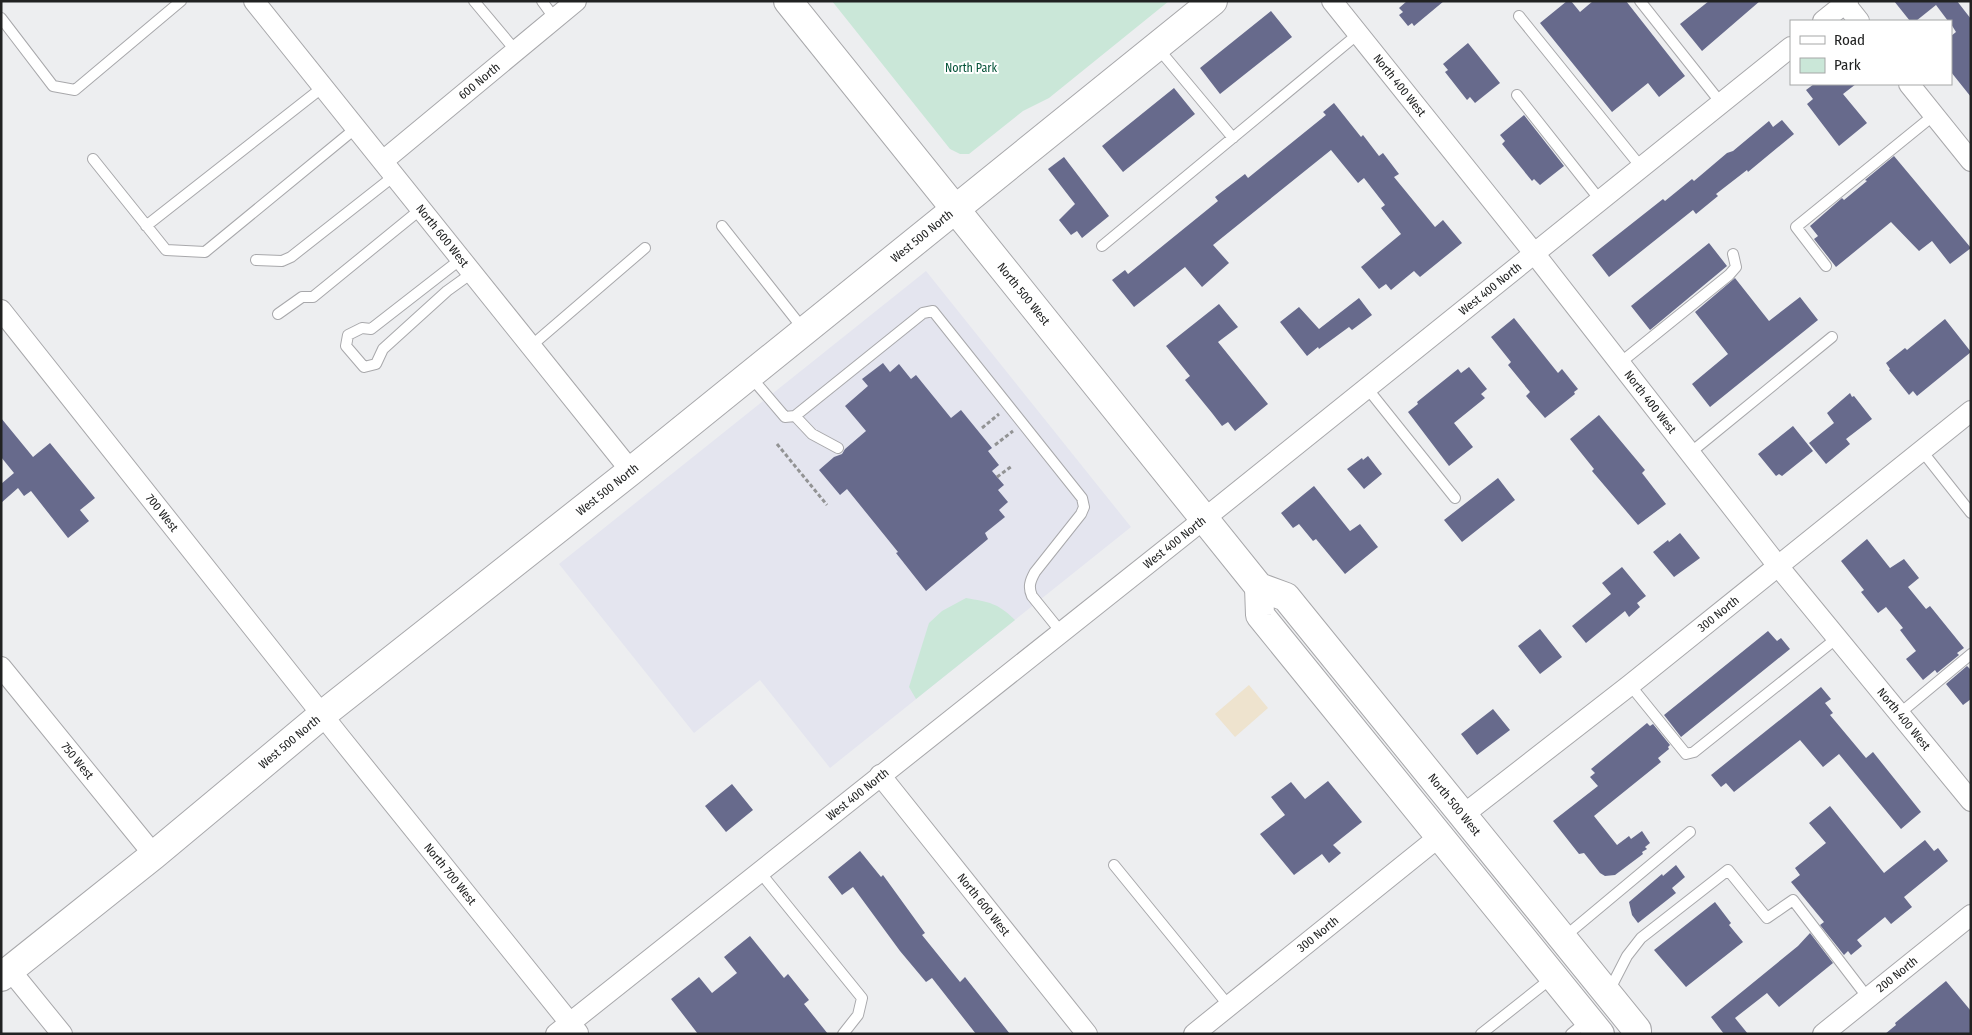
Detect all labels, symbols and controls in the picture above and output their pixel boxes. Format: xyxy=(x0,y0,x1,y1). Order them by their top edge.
legend xyxy=(1790,20,1952,85)
text: Road xyxy=(1834,31,1865,49)
street label: North 400 West xyxy=(1370,51,1429,119)
text: Park xyxy=(1834,56,1861,74)
street label: 600 North xyxy=(456,60,503,102)
park label: North Park xyxy=(945,61,997,75)
street label: North 600 West xyxy=(413,202,472,270)
street label: West 500 North xyxy=(888,207,956,265)
street label: North 500 West xyxy=(994,260,1053,328)
street label: West 400 North xyxy=(1456,260,1524,318)
street label: North 400 West xyxy=(1621,368,1679,436)
street label: West 500 North xyxy=(573,461,641,519)
street label: 700 West xyxy=(143,491,181,535)
street label: West 400 North xyxy=(1140,513,1209,572)
street label: 300 North xyxy=(1695,593,1742,635)
street label: North 400 West xyxy=(1874,685,1933,753)
street label: West 500 North xyxy=(256,713,323,772)
street label: 750 West xyxy=(58,740,96,782)
street label: West 400 North xyxy=(823,765,891,824)
street label: North 500 West xyxy=(1425,771,1484,839)
street label: North 700 West xyxy=(421,840,479,908)
street label: North 600 West xyxy=(954,871,1013,939)
street label: 300 North xyxy=(1294,914,1341,955)
street label: 200 North xyxy=(1874,954,1920,995)

